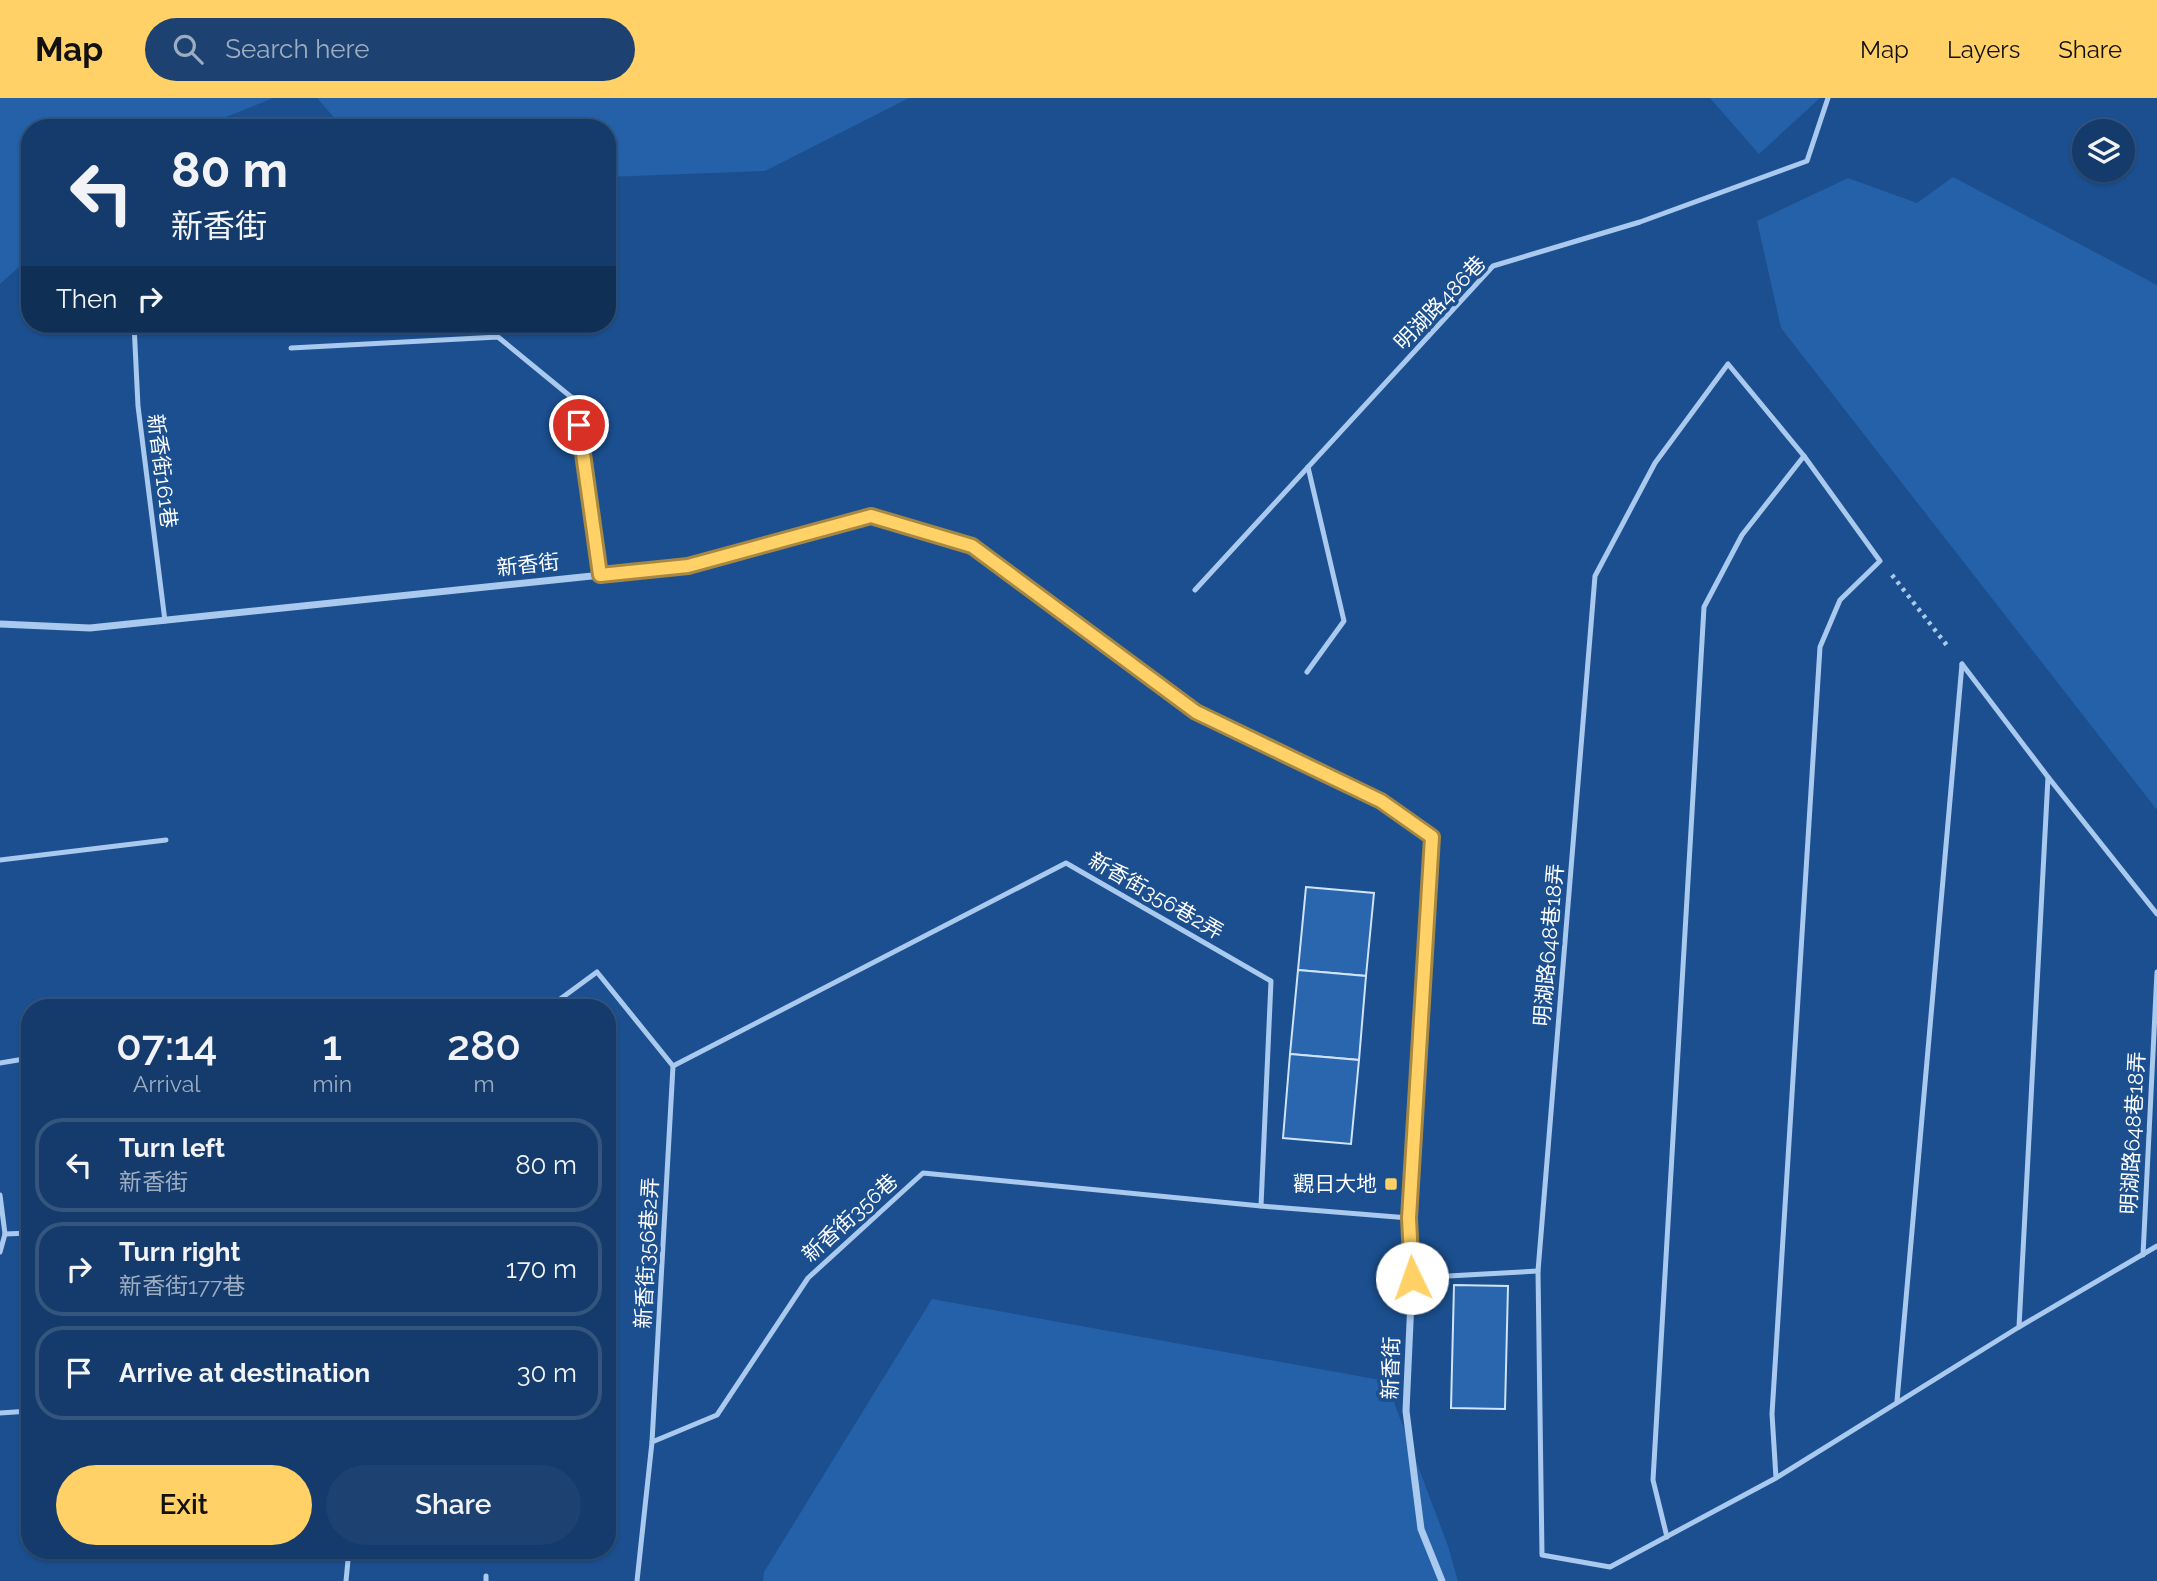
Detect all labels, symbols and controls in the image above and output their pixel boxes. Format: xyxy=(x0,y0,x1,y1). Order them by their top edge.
search box xyxy=(145,18,635,81)
text: Map xyxy=(35,30,103,69)
icon: search xyxy=(169,30,207,68)
text: Search here xyxy=(225,34,370,64)
text: Map xyxy=(1860,35,1909,64)
text: Layers xyxy=(1947,35,2020,64)
text: Share xyxy=(2058,35,2122,64)
map controls xyxy=(2072,119,2135,182)
button: layers xyxy=(2072,119,2135,182)
text: 80 m xyxy=(171,141,288,198)
icon: left xyxy=(56,147,147,238)
text: 新香街 xyxy=(171,207,267,244)
street label: 明湖路486巷 xyxy=(1389,251,1491,355)
icon: right xyxy=(131,280,169,318)
text: Then xyxy=(56,284,117,314)
pin xyxy=(549,395,609,455)
icon: arrive xyxy=(560,406,598,444)
street label: 新香街161巷 xyxy=(143,413,182,529)
street label: 新香街 xyxy=(495,549,561,580)
street label: 新香街356巷2弄 xyxy=(1085,847,1228,944)
street label: 明湖路648巷18弄 xyxy=(1529,863,1568,1027)
text: 07:14 xyxy=(116,1021,218,1070)
text: 1 xyxy=(322,1021,342,1070)
text: 280 xyxy=(447,1021,521,1070)
street label: 明湖路648巷18弄 xyxy=(2116,1051,2149,1215)
text: Arrival xyxy=(133,1070,200,1097)
text: min xyxy=(312,1070,352,1097)
text: m xyxy=(473,1070,495,1097)
text: Turn left xyxy=(119,1133,225,1163)
icon: left xyxy=(60,1146,98,1184)
text: 80 m xyxy=(515,1150,577,1180)
text: 新香街 xyxy=(119,1168,188,1195)
street label: 新香街356巷 xyxy=(797,1168,902,1267)
place label: 觀日大地 xyxy=(1293,1171,1377,1196)
marker: 觀日大地 xyxy=(1383,1176,1399,1192)
street label: 新香街356巷2弄 xyxy=(630,1177,663,1329)
text: Turn right xyxy=(119,1237,240,1267)
position arrow xyxy=(1375,1241,1449,1315)
icon: right xyxy=(60,1250,98,1288)
text: 170 m xyxy=(506,1254,577,1284)
text: 新香街177巷 xyxy=(119,1272,245,1299)
street label: 新香街 xyxy=(1377,1336,1404,1400)
icon: arrive xyxy=(60,1354,98,1392)
text: Arrive at destination xyxy=(119,1358,370,1388)
text: 30 m xyxy=(517,1358,577,1388)
button: Exit xyxy=(56,1465,312,1545)
button: Share xyxy=(326,1465,581,1545)

